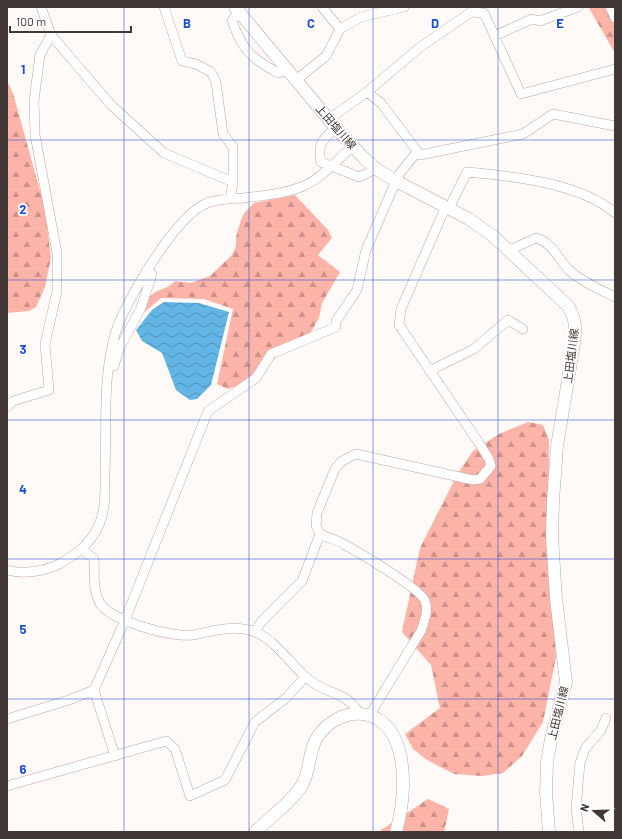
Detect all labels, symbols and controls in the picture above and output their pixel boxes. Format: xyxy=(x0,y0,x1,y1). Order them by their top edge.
scale bar xyxy=(10,8,131,34)
text: 100 m xyxy=(16,14,46,28)
text: B xyxy=(183,15,191,31)
text: C xyxy=(307,15,315,31)
text: D xyxy=(431,15,439,31)
text: E xyxy=(556,15,564,31)
text: 1 xyxy=(21,61,25,77)
street label: 上田塩川線 xyxy=(313,102,359,152)
text: 2 xyxy=(19,201,27,217)
street label: 上田塩川線 xyxy=(561,328,580,384)
text: 3 xyxy=(19,341,27,357)
text: 4 xyxy=(19,481,27,497)
text: 5 xyxy=(19,621,27,637)
street label: 上田塩川線 xyxy=(545,685,570,741)
text: 6 xyxy=(20,761,27,777)
north arrow xyxy=(574,791,614,831)
text: N xyxy=(577,802,591,813)

